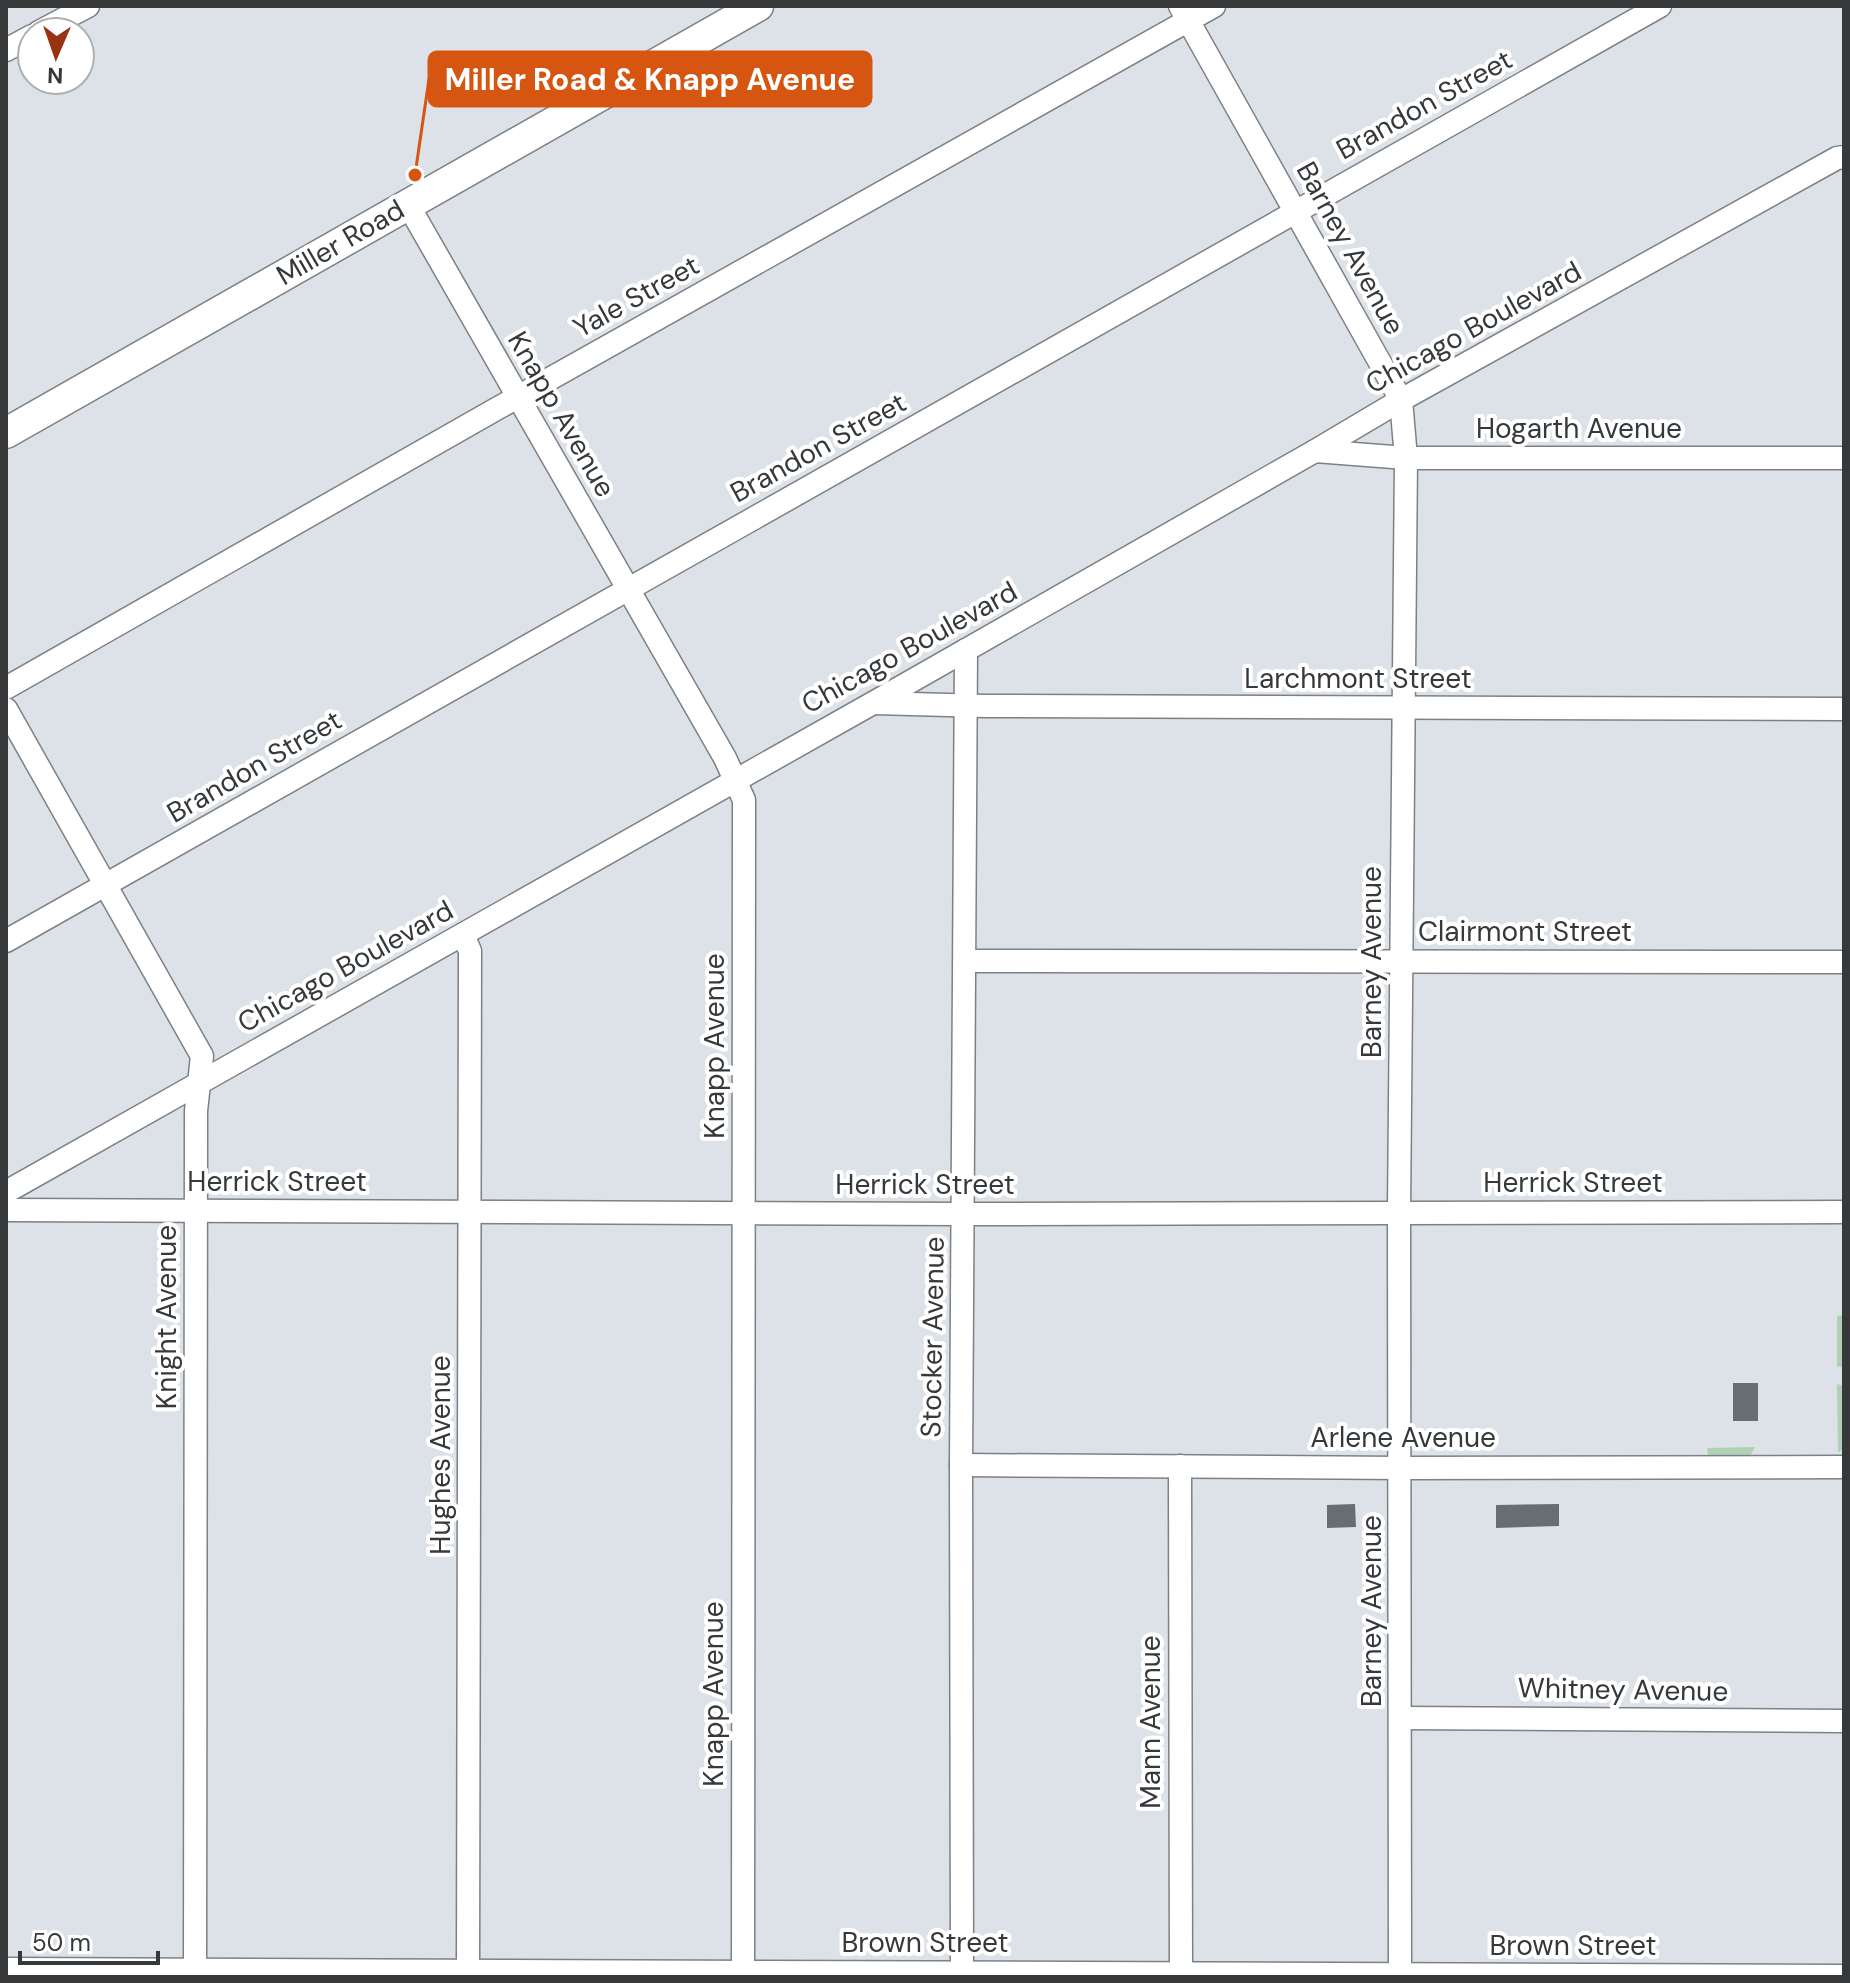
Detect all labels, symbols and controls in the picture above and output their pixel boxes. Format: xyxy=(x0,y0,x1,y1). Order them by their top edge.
north arrow xyxy=(16,16,96,96)
street label: Brandon Street xyxy=(1330,41,1519,168)
callout: Miller Road & Knapp Avenue xyxy=(429,52,871,106)
text: Miller Road & Knapp Avenue xyxy=(445,60,855,99)
text: N xyxy=(47,61,64,90)
street label: Barney Avenue xyxy=(1288,155,1413,341)
street label: Miller Road xyxy=(270,191,411,294)
street label: Yale Street xyxy=(567,247,706,346)
street label: Chicago Boulevard xyxy=(1359,253,1588,402)
street label: Knapp Avenue xyxy=(499,325,624,504)
street label: Brandon Street xyxy=(724,384,913,511)
street label: Hogarth Avenue xyxy=(1476,410,1682,447)
street label: Chicago Boulevard xyxy=(795,573,1024,722)
street label: Larchmont Street xyxy=(1244,660,1472,697)
street label: Brandon Street xyxy=(160,702,348,831)
street label: Barney Avenue xyxy=(1353,866,1390,1058)
street label: Chicago Boulevard xyxy=(231,892,460,1041)
street label: Clairmont Street xyxy=(1418,913,1632,950)
street label: Knapp Avenue xyxy=(696,953,733,1139)
street label: Herrick Street xyxy=(187,1163,367,1200)
street label: Herrick Street xyxy=(1483,1164,1663,1201)
street label: Herrick Street xyxy=(835,1166,1015,1203)
street label: Knight Avenue xyxy=(148,1225,185,1409)
street label: Stocker Avenue xyxy=(912,1236,953,1438)
street label: Hughes Avenue xyxy=(422,1355,459,1555)
street label: Arlene Avenue xyxy=(1310,1419,1496,1456)
street label: Barney Avenue xyxy=(1353,1515,1390,1707)
street label: Knapp Avenue xyxy=(695,1601,732,1787)
street label: Mann Avenue xyxy=(1132,1635,1169,1809)
street label: Whitney Avenue xyxy=(1517,1669,1729,1710)
scale bar xyxy=(20,1915,158,1965)
street label: Brown Street xyxy=(841,1924,1009,1961)
text: 50 m xyxy=(32,1927,91,1958)
street label: Brown Street xyxy=(1489,1927,1657,1964)

